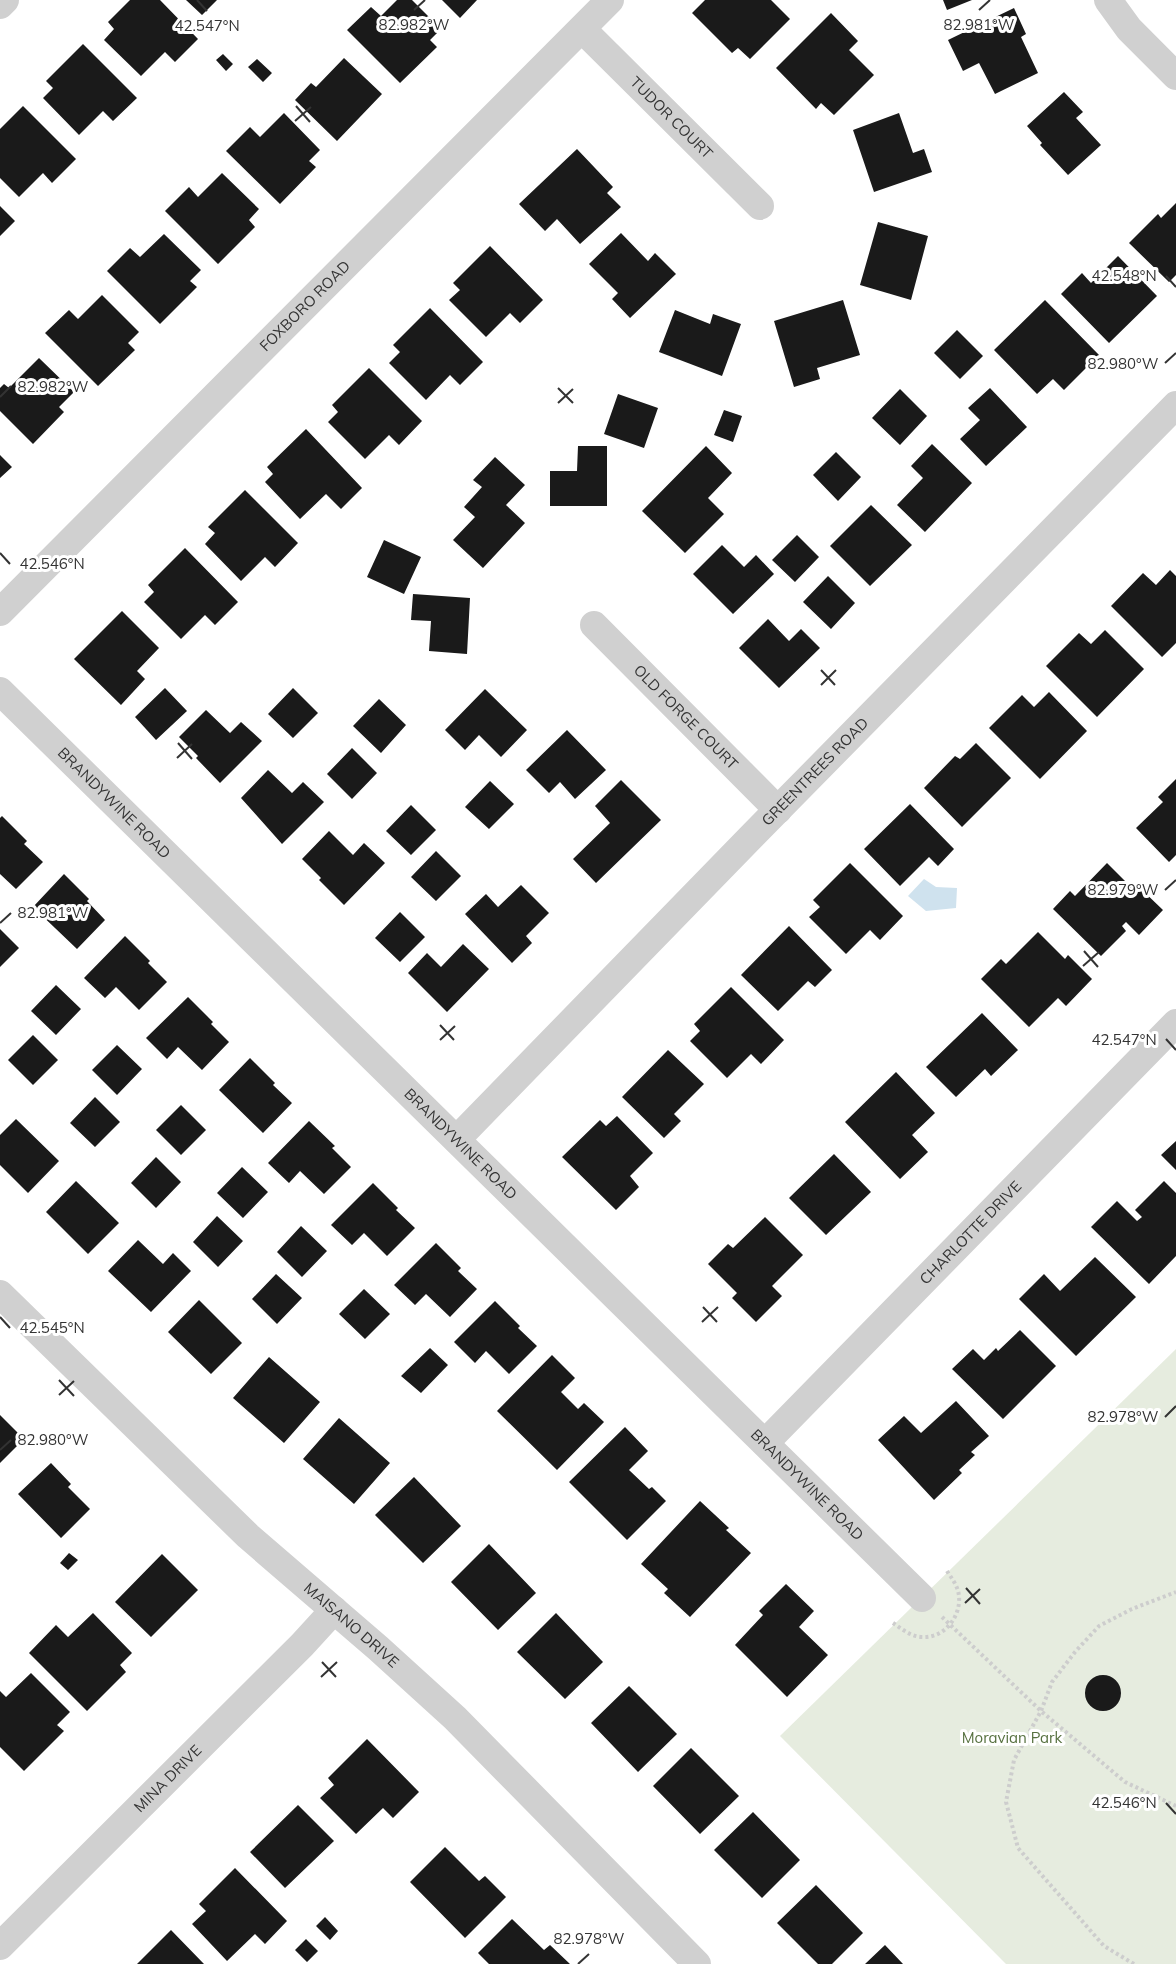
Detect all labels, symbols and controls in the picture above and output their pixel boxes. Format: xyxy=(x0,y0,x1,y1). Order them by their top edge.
text: 82.982°W xyxy=(379,15,450,34)
text: 82.981°W xyxy=(944,15,1015,34)
text: 42.547°N xyxy=(174,16,240,35)
street label: TUDOR COURT xyxy=(626,72,717,163)
street label: FOXBORO ROAD xyxy=(255,256,354,355)
text: 42.548°N xyxy=(1091,266,1157,285)
text: 82.980°W xyxy=(1088,354,1159,373)
text: 82.982°W xyxy=(18,377,89,396)
text: 42.546°N xyxy=(19,554,85,573)
street label: OLD FORGE COURT xyxy=(630,660,742,773)
street label: GREENTREES ROAD xyxy=(757,713,872,830)
street label: BRANDYWINE ROAD xyxy=(54,743,175,863)
text: 82.979°W xyxy=(1088,880,1159,899)
text: 82.981°W xyxy=(18,903,89,922)
text: 42.547°N xyxy=(1091,1030,1157,1049)
street label: BRANDYWINE ROAD xyxy=(400,1084,521,1203)
street label: CHARLOTTE DRIVE xyxy=(915,1177,1025,1288)
text: 42.545°N xyxy=(19,1318,85,1337)
text: 82.978°W xyxy=(1088,1407,1159,1426)
street label: BRANDYWINE ROAD xyxy=(747,1425,868,1544)
text: 82.980°W xyxy=(18,1430,89,1449)
street label: MAISANO DRIVE xyxy=(300,1578,403,1671)
park label: Moravian Park xyxy=(962,1728,1063,1747)
street label: MINA DRIVE xyxy=(130,1741,205,1816)
text: 42.546°N xyxy=(1091,1793,1157,1812)
text: 82.978°W xyxy=(554,1929,625,1948)

